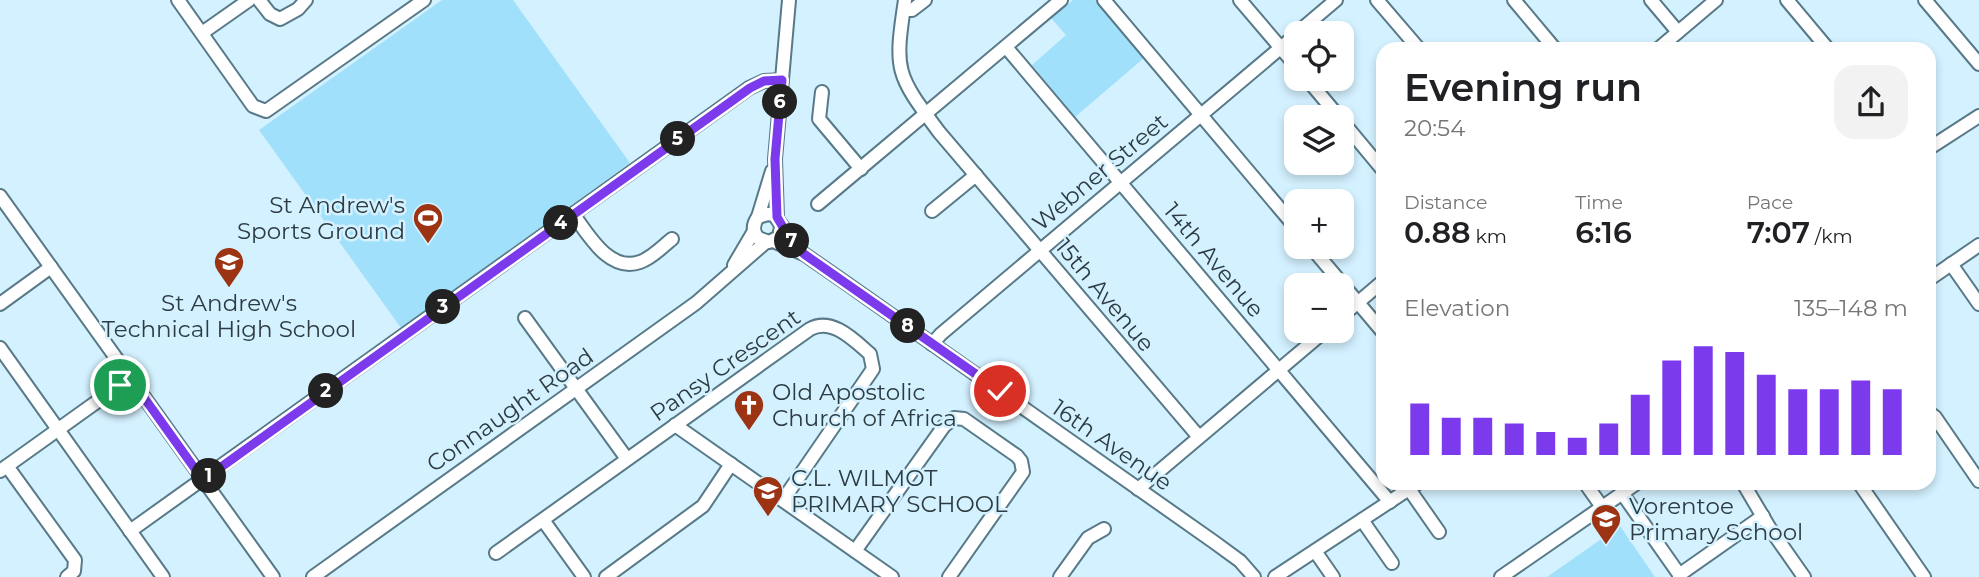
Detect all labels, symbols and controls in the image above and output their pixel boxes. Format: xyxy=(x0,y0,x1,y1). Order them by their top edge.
map controls xyxy=(1284,21,1354,343)
button: locate xyxy=(1284,21,1354,91)
text: Evening run xyxy=(1404,64,1642,111)
button: share xyxy=(1834,65,1908,139)
pin: 6 xyxy=(762,84,798,119)
text: 6 xyxy=(773,90,786,113)
button: layers xyxy=(1284,105,1354,175)
street label: Webner Street xyxy=(1027,107,1173,237)
text: 20:54 xyxy=(1404,114,1465,142)
pin: 5 xyxy=(660,122,696,156)
text: 5 xyxy=(672,127,683,150)
button: + xyxy=(1284,189,1354,259)
place label: St Andrew's Sports Ground xyxy=(237,191,405,245)
text: Distance xyxy=(1404,191,1487,214)
text: Time xyxy=(1575,191,1623,214)
text: Pace xyxy=(1747,191,1793,214)
street label: 14th Avenue xyxy=(1158,197,1270,323)
sports icon: St Andrew's Sports Ground xyxy=(411,201,445,245)
pin: 4 xyxy=(544,206,578,241)
text: 4 xyxy=(554,211,567,234)
text: 0.88 xyxy=(1404,214,1471,251)
text: 6:16 xyxy=(1575,214,1632,251)
text: 7:07 xyxy=(1747,214,1810,251)
pin: 7 xyxy=(774,224,810,258)
text: km xyxy=(1471,225,1507,248)
text: /km xyxy=(1810,225,1853,248)
text: 7 xyxy=(786,229,797,252)
street label: 15th Avenue xyxy=(1050,233,1160,357)
school or university icon: St Andrew's Technical High School xyxy=(212,245,246,289)
button: − xyxy=(1284,273,1354,343)
place label: St Andrew's Technical High School xyxy=(102,289,356,343)
pin: 3 xyxy=(426,290,460,324)
text: Elevation xyxy=(1404,294,1510,322)
text: 135–148 m xyxy=(1794,294,1908,322)
text: 3 xyxy=(437,295,448,318)
street label: Pansy Crescent xyxy=(645,303,805,427)
pin: 8 xyxy=(890,308,926,344)
text: 8 xyxy=(901,314,914,337)
street label: Connaught Road xyxy=(421,342,599,478)
pin xyxy=(90,355,150,415)
pin xyxy=(970,361,1030,421)
icon: arrive xyxy=(101,366,139,404)
icon: check xyxy=(981,372,1019,410)
pin: 2 xyxy=(308,374,344,408)
place label: Old Apostolic Church of Africa xyxy=(772,378,957,432)
text: 2 xyxy=(320,379,331,402)
church icon: Old Apostolic Church of Africa xyxy=(732,388,766,432)
street label: 16th Avenue xyxy=(1047,393,1177,497)
pin: 1 xyxy=(192,458,227,494)
text: 1 xyxy=(205,464,212,487)
place label: C.L. WILMOT PRIMARY SCHOOL xyxy=(791,464,1008,518)
school or university icon: C.L. WILMOT PRIMARY SCHOOL xyxy=(751,474,785,518)
place label: Vorentoe Primary School xyxy=(1629,492,1803,546)
school or university icon: Vorentoe Primary School xyxy=(1589,502,1623,546)

